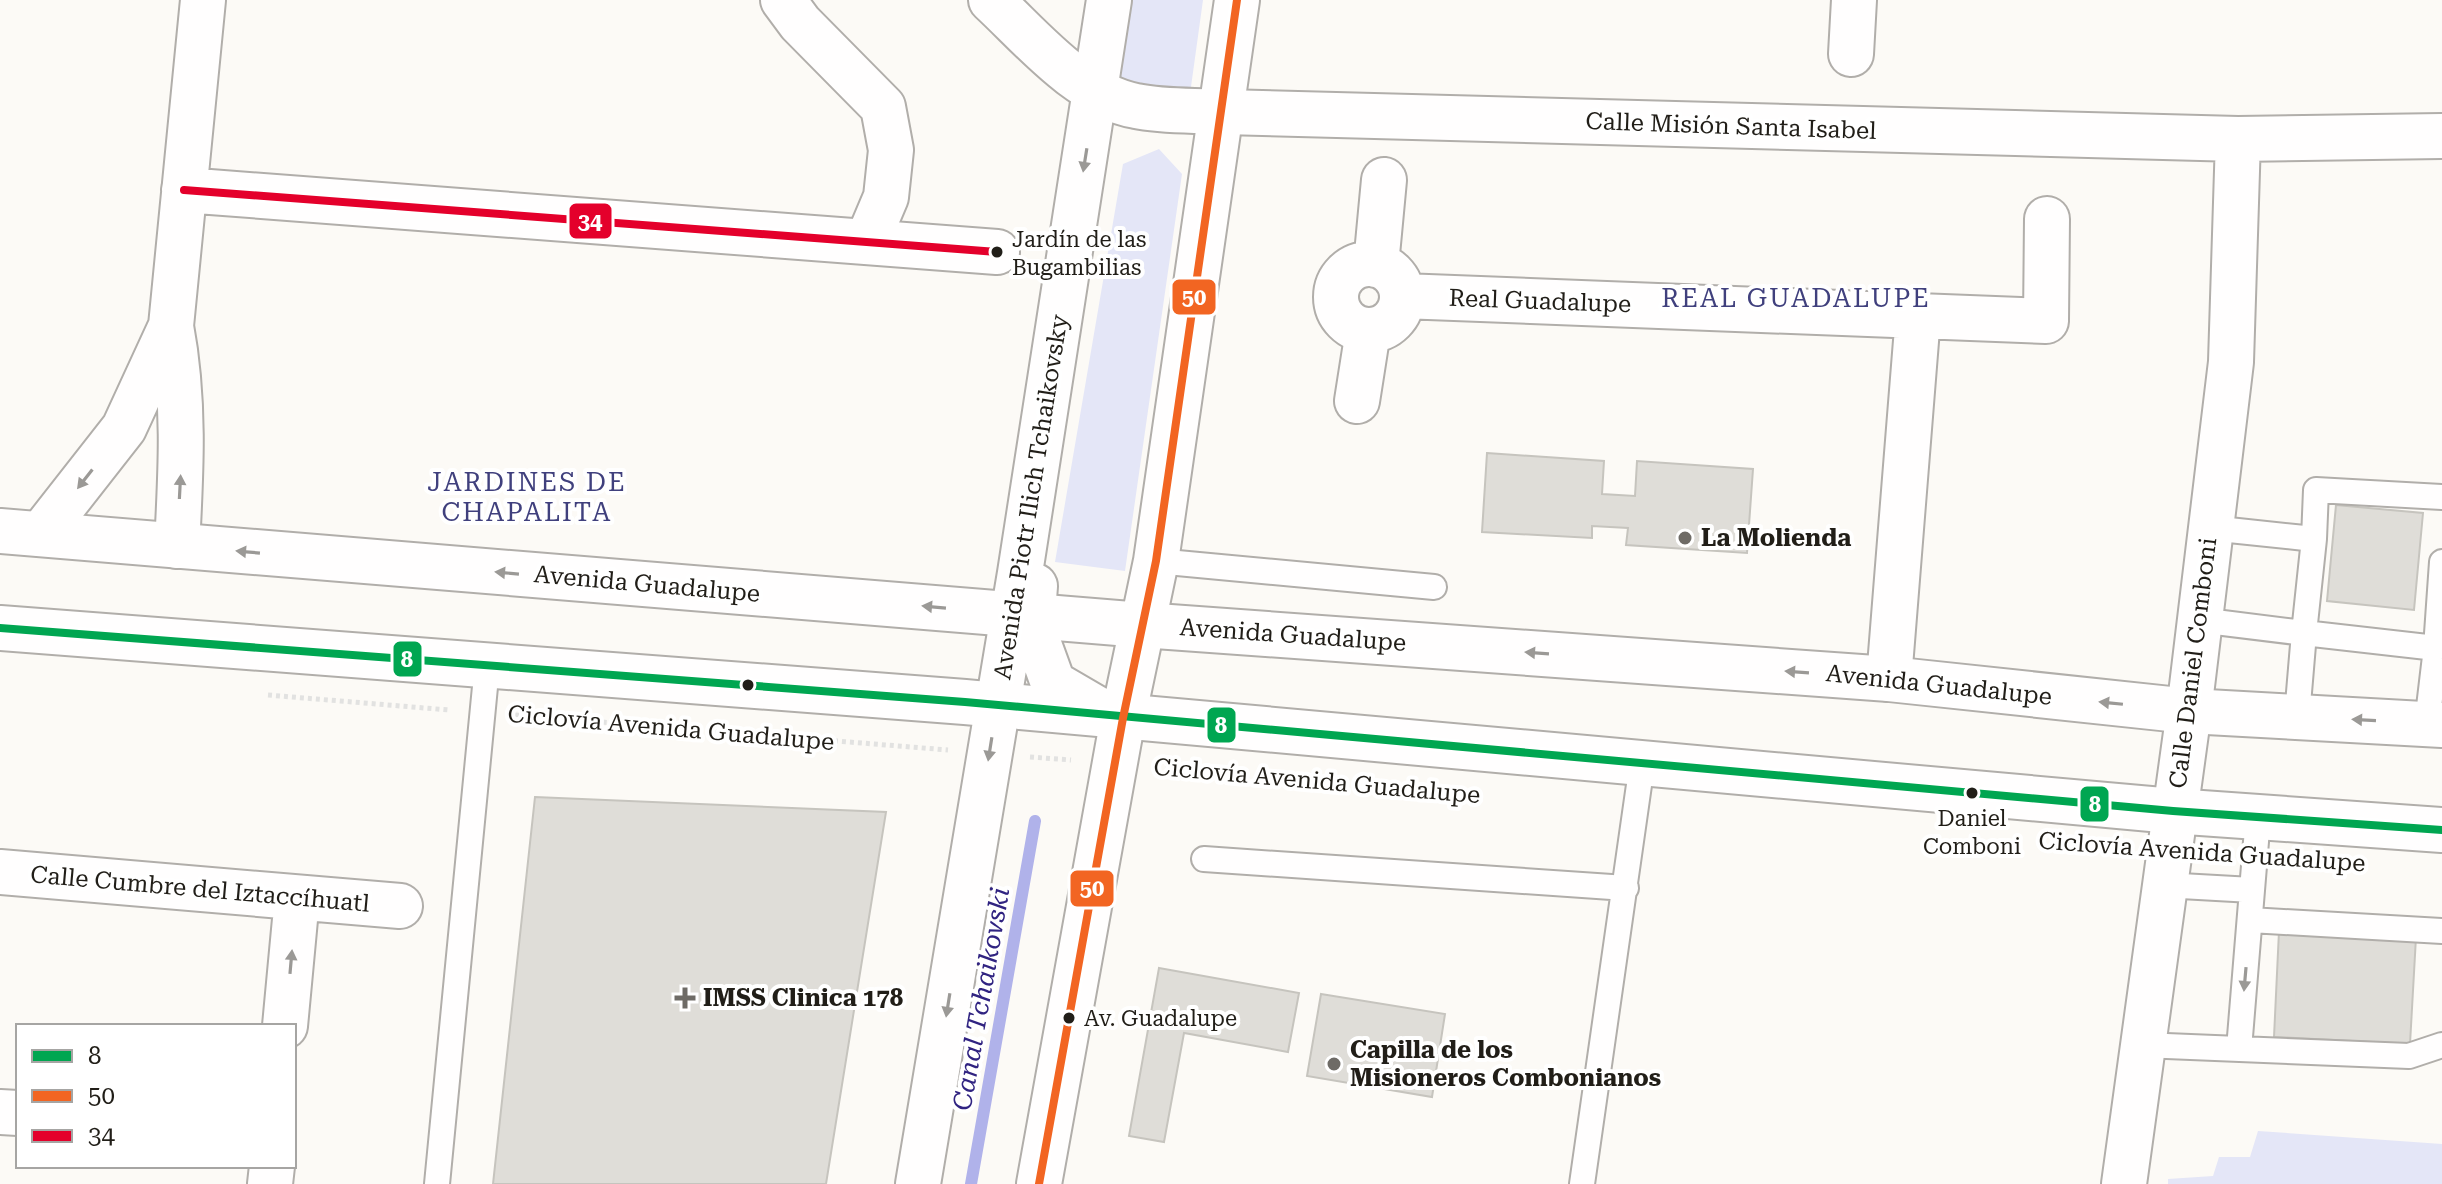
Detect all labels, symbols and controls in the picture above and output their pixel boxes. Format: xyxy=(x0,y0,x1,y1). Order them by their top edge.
street label: Calle Misión Santa Isabel xyxy=(1585,107,1877,145)
one-way arrow xyxy=(1078,148,1091,173)
line badge: 34 xyxy=(568,202,613,240)
text: 34 xyxy=(578,209,603,234)
place label: Jardín de las Bugambilias xyxy=(1012,227,1146,280)
marker: Jardín de las Bugambilias xyxy=(989,244,1005,260)
line badge: 50 xyxy=(1171,278,1217,316)
district label: REAL GUADALUPE xyxy=(1661,283,1931,313)
street label: Real Guadalupe xyxy=(1448,284,1632,318)
text: 50 xyxy=(1182,285,1206,310)
street label: Avenida Piotr Ilich Tchaikovsky xyxy=(988,312,1074,681)
district label: JARDINES DE CHAPALITA xyxy=(427,467,627,527)
one-way arrow xyxy=(77,469,93,489)
one-way arrow xyxy=(174,474,187,499)
place label: La Molienda xyxy=(1701,524,1851,552)
marker: La Molienda xyxy=(1676,529,1694,547)
street label: Calle Daniel Comboni xyxy=(2164,536,2222,790)
one-way arrow xyxy=(235,545,260,558)
street label: Avenida Guadalupe xyxy=(533,560,761,608)
one-way arrow xyxy=(494,566,519,579)
one-way arrow xyxy=(921,601,946,614)
street label: Avenida Guadalupe xyxy=(1179,613,1407,657)
line badge: 8 xyxy=(392,640,423,678)
one-way arrow xyxy=(1524,646,1549,659)
text: 8 xyxy=(401,647,413,672)
street label: Avenida Guadalupe xyxy=(1825,659,2053,711)
one-way arrow xyxy=(1784,665,1809,678)
unlabelled marker xyxy=(740,677,756,693)
one-way arrow xyxy=(2098,696,2123,709)
street label: Ciclovía Avenida Guadalupe xyxy=(507,700,835,756)
line badge: 8 xyxy=(1206,706,1237,744)
text: 8 xyxy=(1215,713,1227,738)
one-way arrow xyxy=(2351,713,2376,726)
one-way arrow xyxy=(983,736,996,761)
street label: Ciclovía Avenida Guadalupe xyxy=(1153,753,1481,809)
marker: Daniel Comboni xyxy=(1964,785,1980,801)
line badge: 8 xyxy=(2079,785,2110,823)
text: 8 xyxy=(2089,792,2101,817)
place label: Daniel Comboni xyxy=(1923,806,2021,859)
street label: Ciclovía Avenida Guadalupe xyxy=(2038,827,2366,877)
street label: Calle Cumbre del Iztaccíhuatl xyxy=(29,860,371,918)
line badge: 50 xyxy=(1069,869,1115,908)
text: 50 xyxy=(1080,876,1104,901)
water label: Canal Tchaikovski xyxy=(947,885,1015,1113)
one-way arrow xyxy=(285,949,298,974)
one-way arrow xyxy=(2238,967,2251,992)
place label: IMSS Clinica 178 xyxy=(703,984,903,1012)
marker: IMSS Clinica 178 xyxy=(674,987,696,1009)
one-way arrow xyxy=(941,993,954,1018)
place label: Av. Guadalupe xyxy=(1084,1006,1237,1031)
marker: Av. Guadalupe xyxy=(1061,1010,1077,1026)
legend xyxy=(16,1024,296,1168)
place label: Capilla de los Misioneros Combonianos xyxy=(1350,1036,1661,1092)
text: 8 xyxy=(88,1042,101,1070)
marker: Capilla de los Misioneros Combonianos xyxy=(1325,1055,1343,1073)
text: 50 xyxy=(88,1082,115,1110)
text: 34 xyxy=(88,1122,115,1150)

